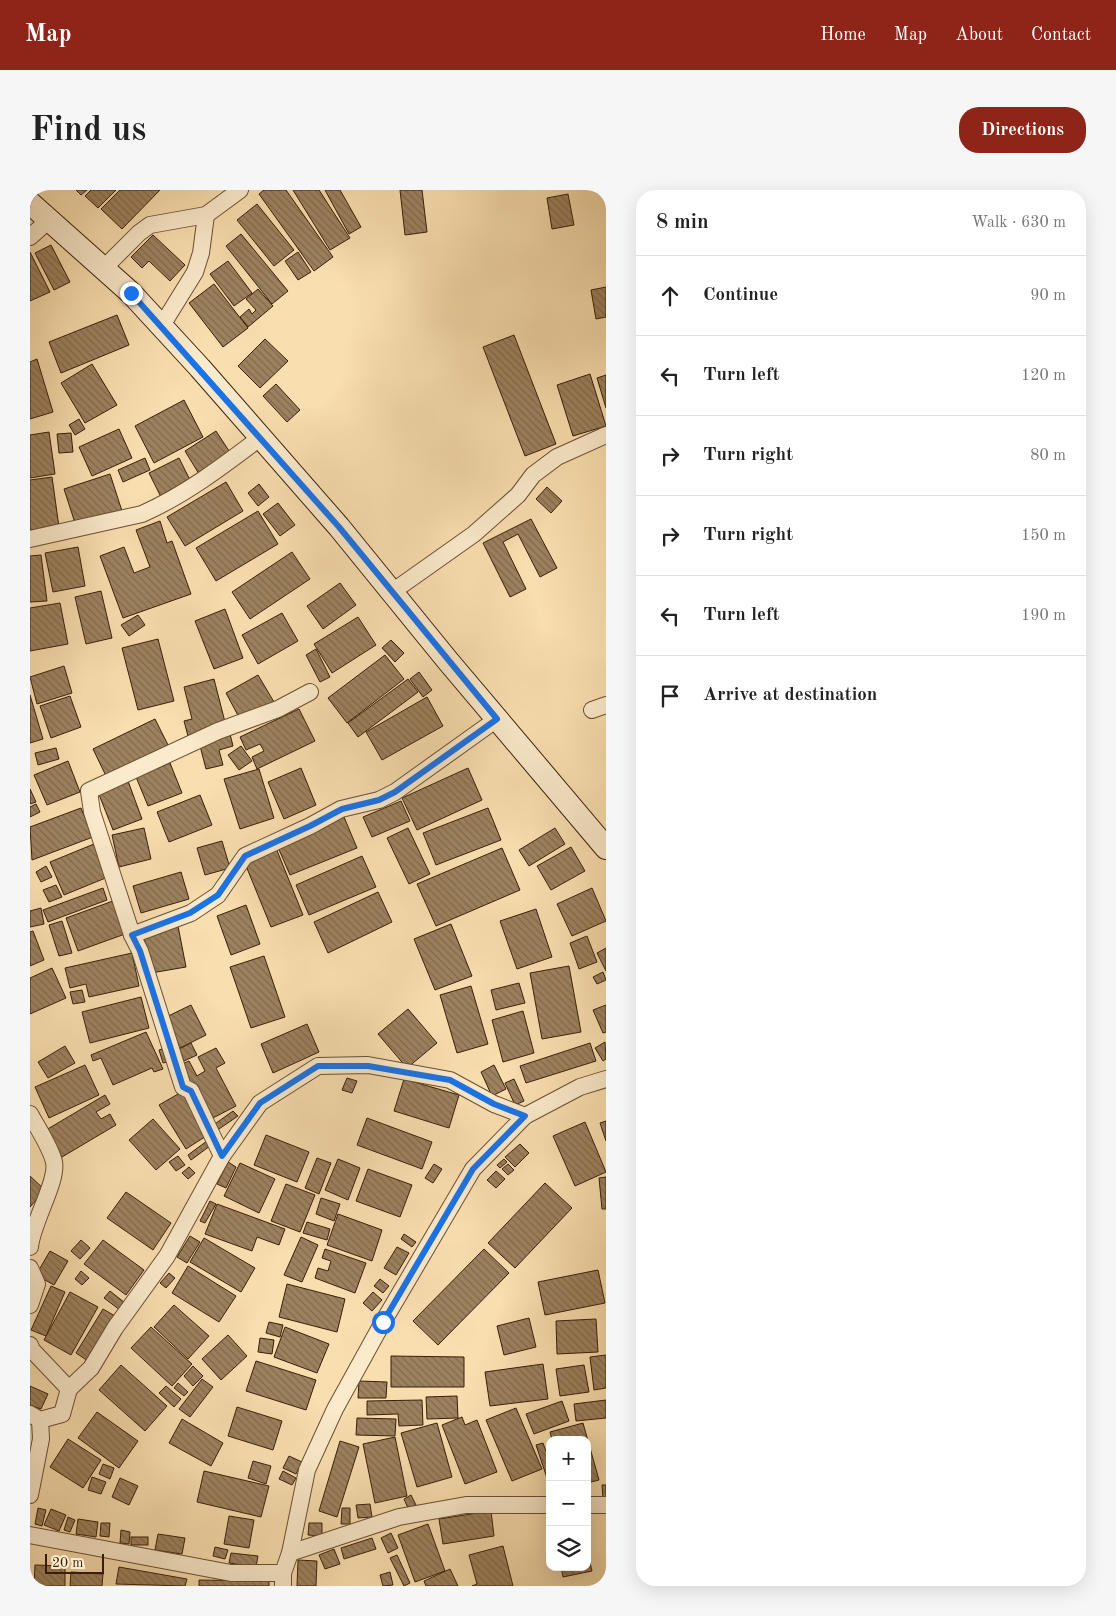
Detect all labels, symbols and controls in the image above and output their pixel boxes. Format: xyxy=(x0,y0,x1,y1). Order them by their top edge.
text: Map xyxy=(25,23,72,47)
text: Home xyxy=(820,26,866,44)
text: Map xyxy=(894,26,927,44)
text: About xyxy=(955,26,1003,44)
text: Contact xyxy=(1031,26,1091,44)
button: Directions xyxy=(959,107,1086,153)
text: Find us xyxy=(30,113,146,148)
text: 8 min xyxy=(656,212,709,233)
text: Walk · 630 m xyxy=(971,215,1066,231)
route end xyxy=(120,282,143,305)
icon: ahead xyxy=(656,282,684,310)
text: Continue xyxy=(703,286,778,305)
text: 90 m xyxy=(1030,288,1066,304)
icon: left xyxy=(656,362,684,390)
text: Turn left xyxy=(703,366,780,385)
text: 120 m xyxy=(1021,368,1066,384)
icon: right xyxy=(656,442,684,470)
text: Turn right xyxy=(703,446,793,465)
text: 80 m xyxy=(1030,448,1066,464)
icon: right xyxy=(656,522,684,550)
text: Turn right xyxy=(703,526,793,545)
text: 150 m xyxy=(1021,528,1066,544)
icon: left xyxy=(656,602,684,630)
text: Turn left xyxy=(703,606,780,625)
text: 190 m xyxy=(1021,608,1066,624)
icon: arrive xyxy=(656,682,684,710)
text: Arrive at destination xyxy=(703,686,877,705)
route start xyxy=(372,1311,395,1334)
map controls xyxy=(546,1436,591,1571)
button: + xyxy=(546,1436,591,1481)
button: − xyxy=(546,1481,591,1526)
button: layers xyxy=(546,1526,591,1571)
scale bar xyxy=(45,1551,104,1574)
text: 20 m xyxy=(52,1556,83,1570)

